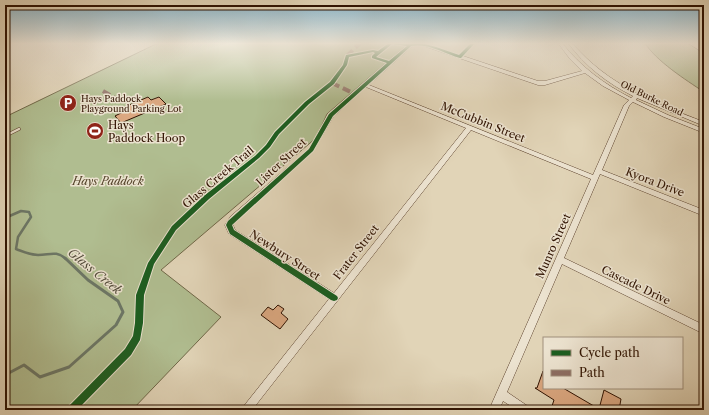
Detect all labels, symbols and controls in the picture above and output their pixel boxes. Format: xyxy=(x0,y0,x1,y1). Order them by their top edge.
street label: Old Burke Road xyxy=(619,78,685,118)
parking icon: Hays Paddock Playground Parking Lot xyxy=(58,93,78,113)
place label: Hays Paddock Playground Parking Lot xyxy=(81,93,182,114)
street label: McCubbin Street xyxy=(439,99,527,145)
place label: Hays Paddock Hoop xyxy=(108,118,186,145)
sports icon: Hays Paddock Hoop xyxy=(85,121,105,141)
street label: Lister Street xyxy=(253,135,309,189)
street label: Glass Creek Trail xyxy=(179,143,257,211)
street label: Kyora Drive xyxy=(624,164,686,200)
park label: Hays Paddock xyxy=(71,174,144,188)
street label: Munro Street xyxy=(532,211,574,281)
street label: Frater Street xyxy=(330,222,382,282)
street label: Newbury Street xyxy=(247,227,323,283)
water label: Glass Creek xyxy=(65,245,126,298)
street label: Cascade Drive xyxy=(599,262,673,308)
legend xyxy=(543,337,683,389)
text: Cycle path xyxy=(579,345,640,360)
text: Path xyxy=(579,365,605,380)

